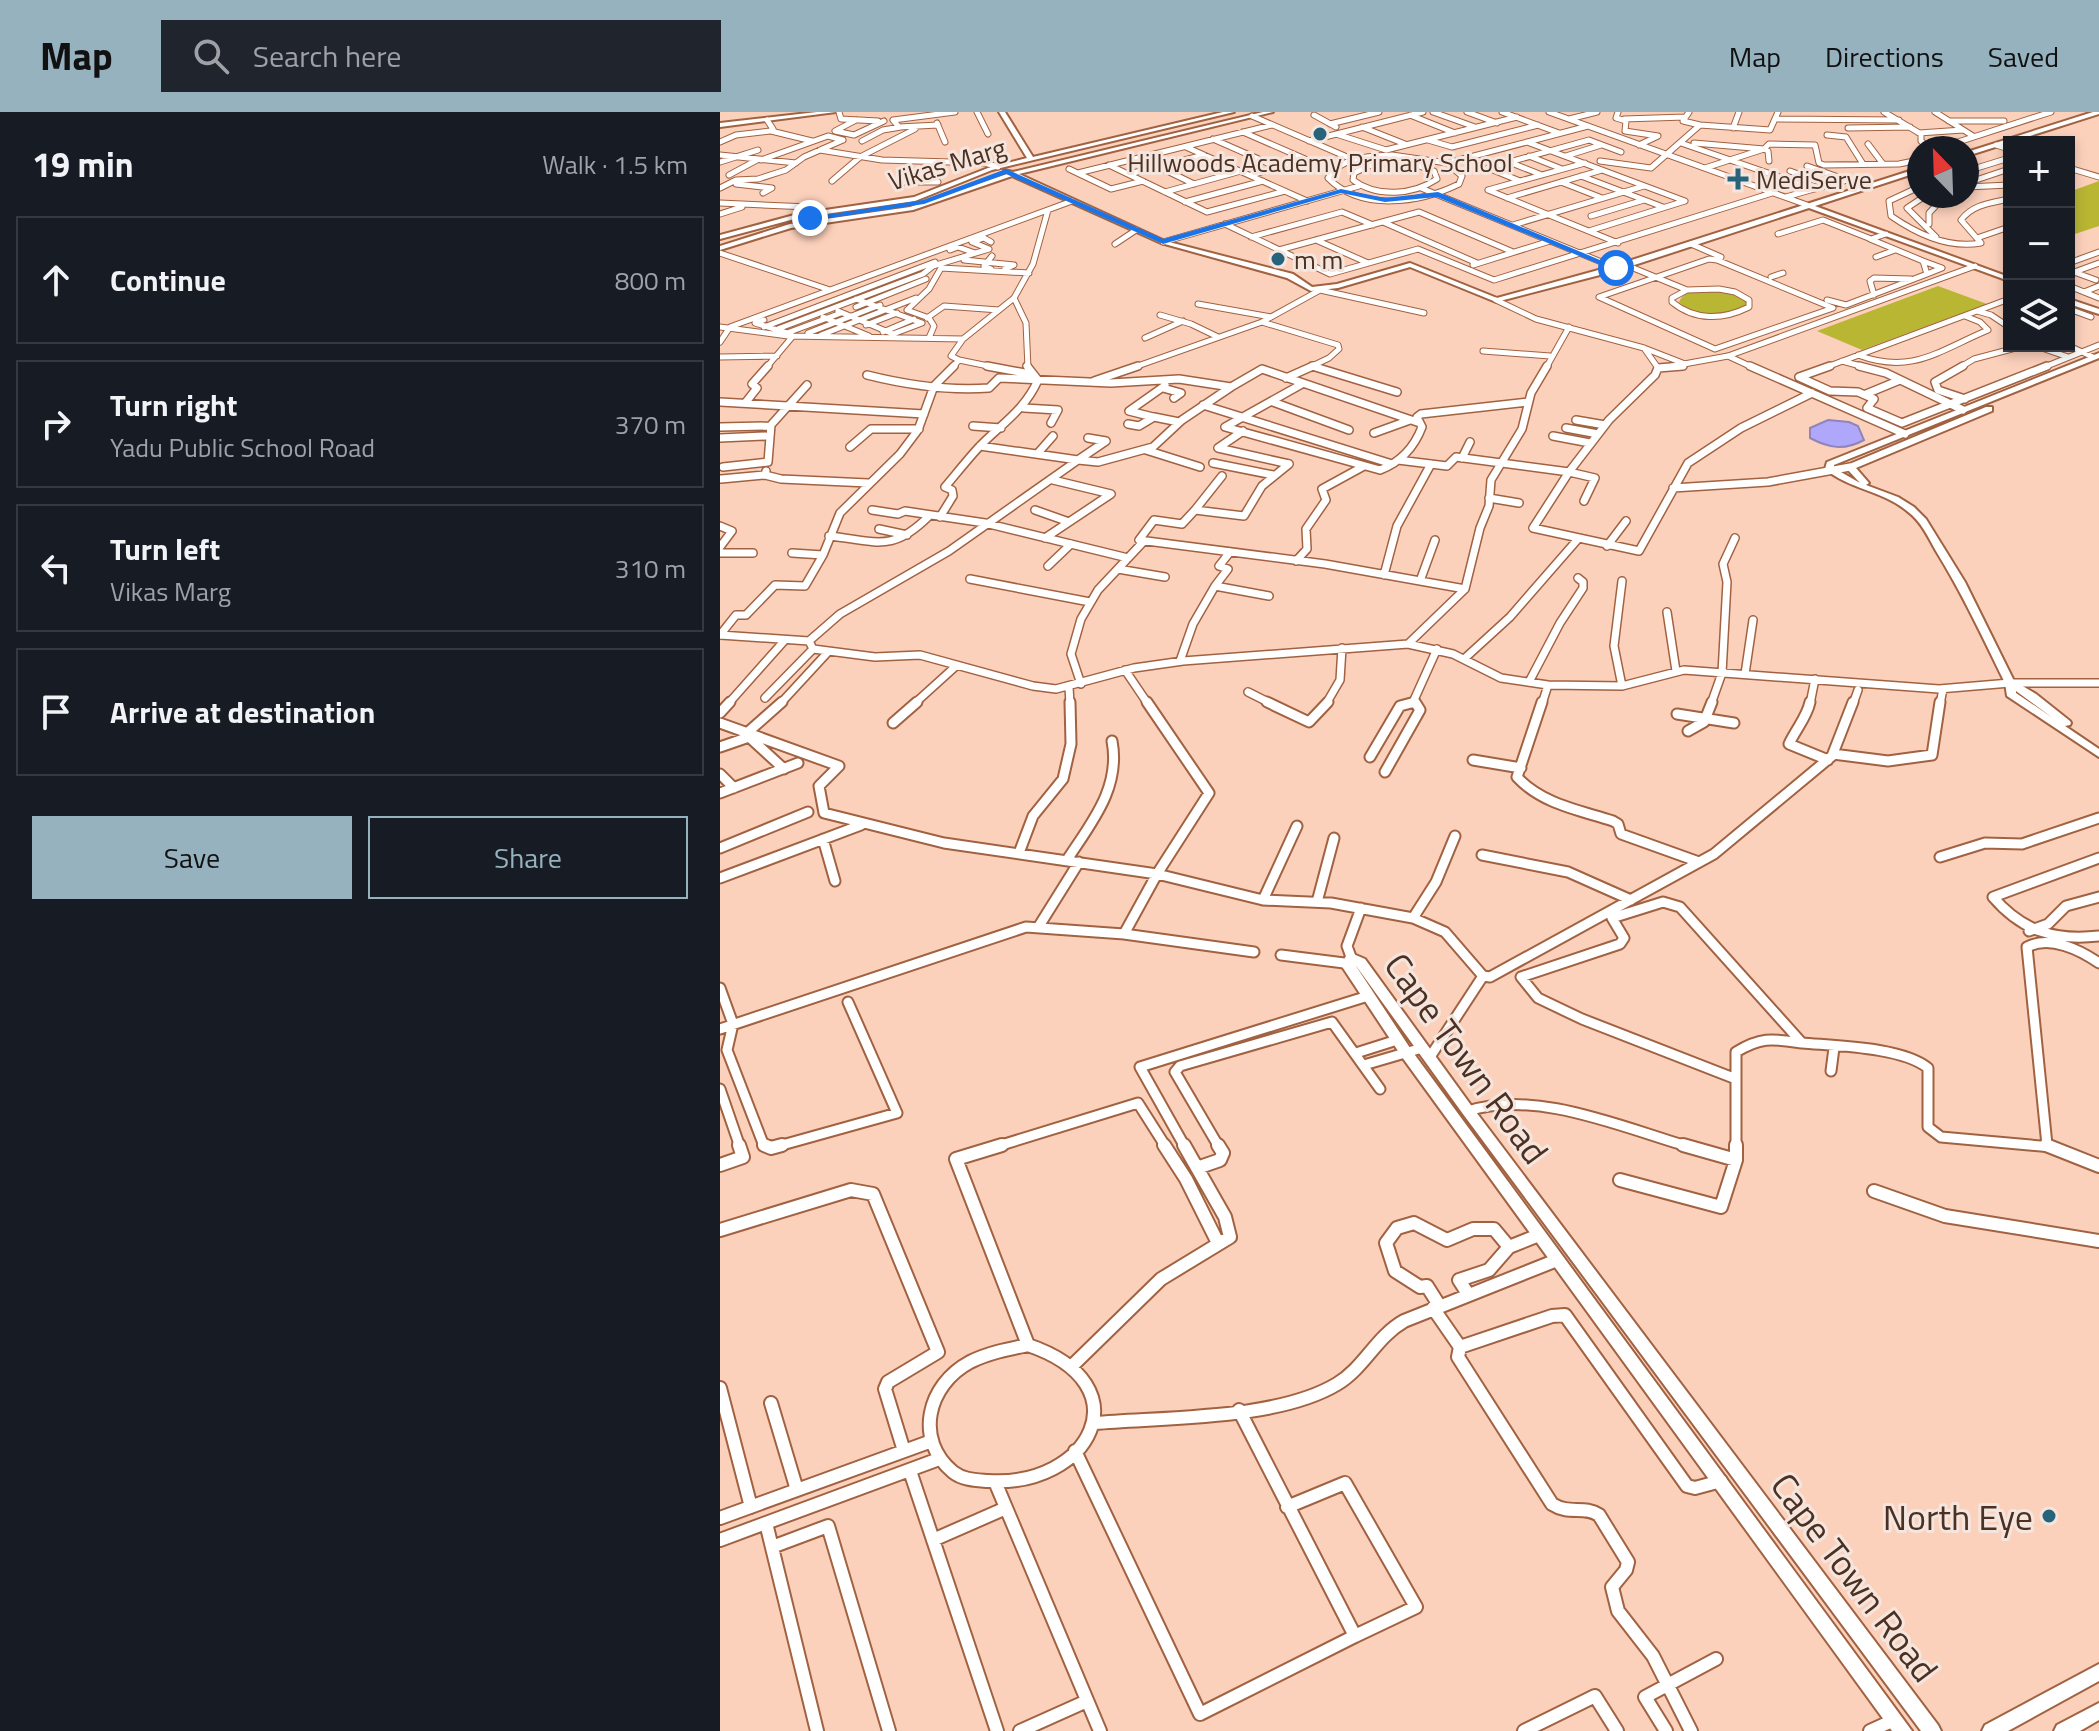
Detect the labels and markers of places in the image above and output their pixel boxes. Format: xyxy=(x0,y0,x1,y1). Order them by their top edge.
marker: Hillwoods Academy Primary School xyxy=(1311,125,1329,143)
place label: Hillwoods Academy Primary School xyxy=(1127,143,1513,182)
place label: MediServe xyxy=(1756,160,1872,199)
marker: MediServe xyxy=(1727,168,1749,190)
place label: m m xyxy=(1294,240,1343,279)
marker: m m xyxy=(1269,250,1287,268)
place label: North Eye xyxy=(1883,1489,2033,1544)
marker: North Eye xyxy=(2040,1507,2058,1525)

